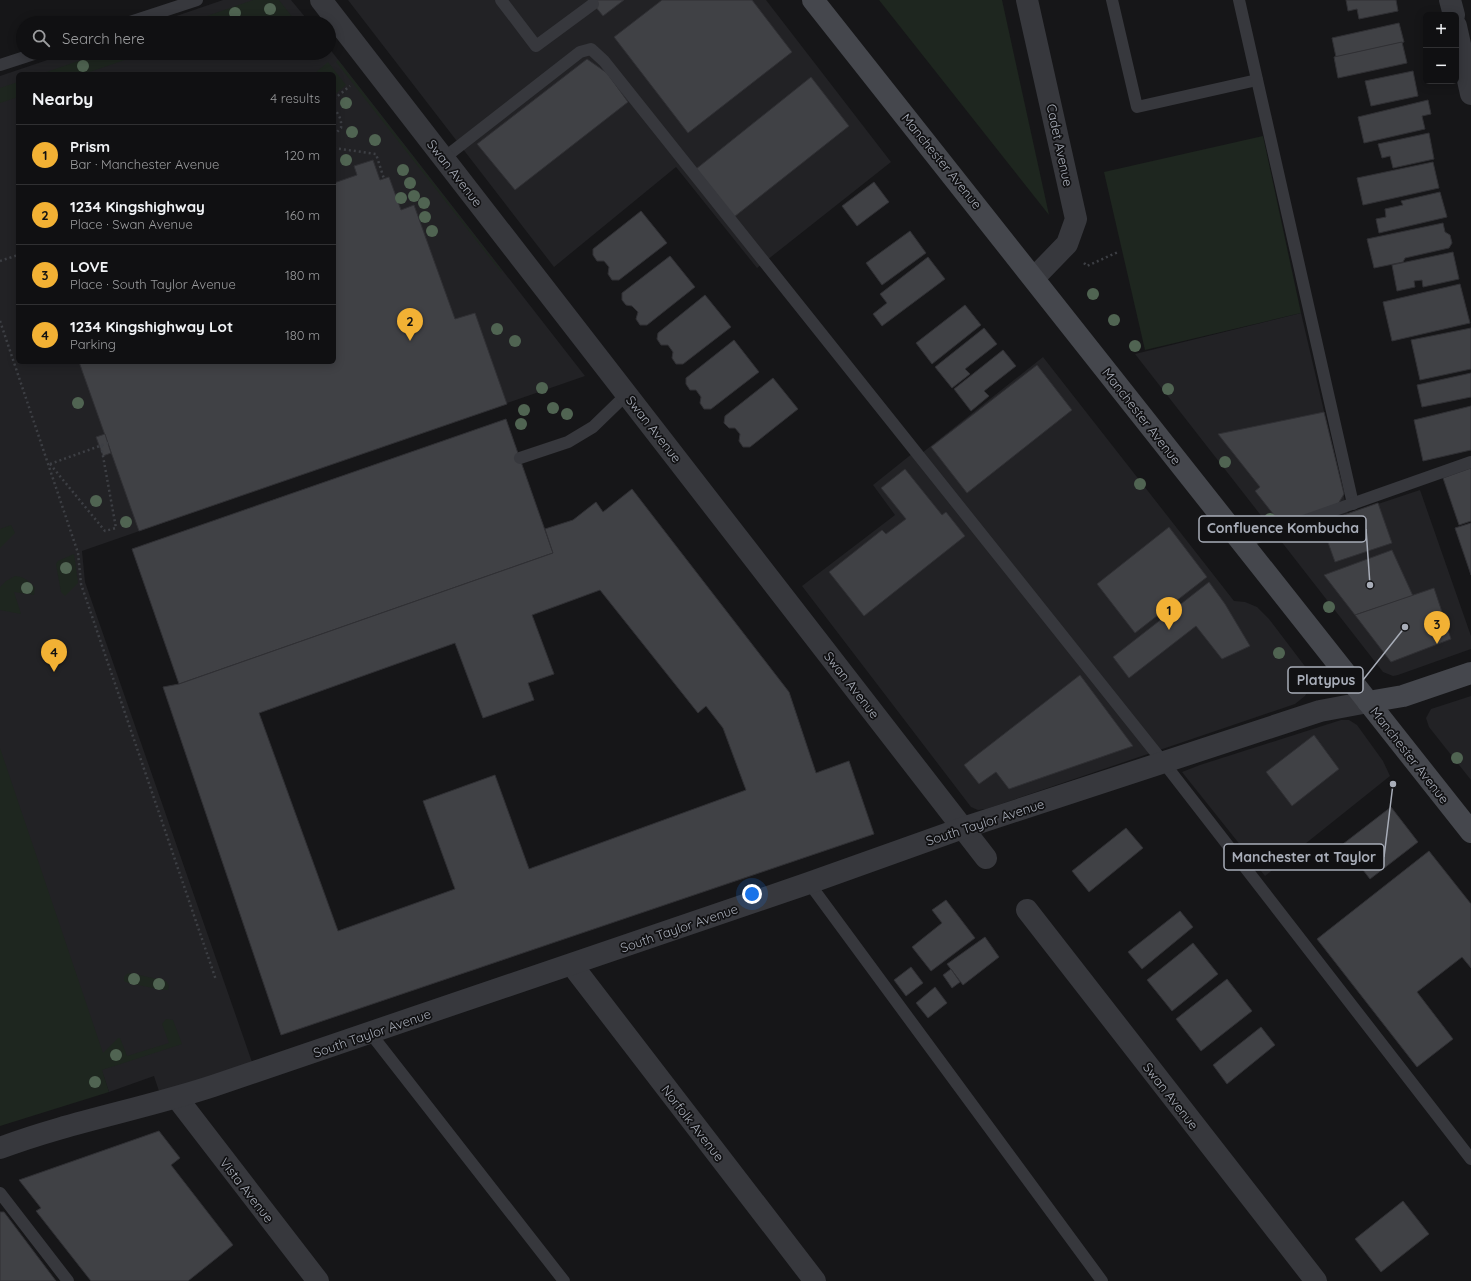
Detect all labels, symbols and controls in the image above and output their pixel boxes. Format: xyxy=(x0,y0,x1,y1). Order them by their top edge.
map controls xyxy=(1423,12,1459,84)
button: + xyxy=(1423,12,1459,48)
search box xyxy=(16,16,336,60)
icon: search xyxy=(30,27,52,49)
text: Search here xyxy=(62,29,145,48)
button: − xyxy=(1423,48,1459,84)
text: Nearby xyxy=(32,88,93,109)
text: 4 results xyxy=(270,90,320,106)
street label: Cadet Avenue xyxy=(1043,102,1077,188)
street label: Manchester Avenue xyxy=(899,110,985,212)
street label: Swan Avenue xyxy=(424,136,486,210)
text: Prism xyxy=(70,137,110,156)
text: 1 xyxy=(42,147,48,163)
text: 120 m xyxy=(285,147,320,163)
text: Bar · Manchester Avenue xyxy=(70,156,219,172)
text: 1234 Kingshighway xyxy=(70,197,205,216)
text: 2 xyxy=(41,207,49,223)
text: 160 m xyxy=(285,207,320,223)
text: Place · Swan Avenue xyxy=(70,216,193,232)
text: LOVE xyxy=(70,257,108,276)
text: 3 xyxy=(42,267,48,283)
text: 180 m xyxy=(285,267,320,283)
text: Place · South Taylor Avenue xyxy=(70,276,236,292)
pin: 2 xyxy=(397,308,423,341)
text: 1234 Kingshighway Lot xyxy=(70,317,233,336)
text: 4 xyxy=(41,327,49,343)
text: 180 m xyxy=(285,327,320,343)
text: Parking xyxy=(70,336,116,352)
street label: Manchester Avenue xyxy=(1099,364,1185,468)
street label: Swan Avenue xyxy=(623,392,685,466)
callout: Confluence Kombucha xyxy=(1199,516,1366,542)
text: Confluence Kombucha xyxy=(1207,519,1359,537)
pin: 1 xyxy=(1156,597,1182,630)
pin: 3 xyxy=(1424,611,1450,644)
pin: 4 xyxy=(41,639,67,672)
street label: Swan Avenue xyxy=(821,648,883,722)
callout: Platypus xyxy=(1288,667,1363,693)
text: Platypus xyxy=(1297,671,1356,689)
street label: Manchester Avenue xyxy=(1367,703,1453,807)
street label: South Taylor Avenue xyxy=(924,795,1046,849)
callout: Manchester at Taylor xyxy=(1224,844,1384,870)
text: Manchester at Taylor xyxy=(1232,848,1376,866)
your location xyxy=(742,884,762,904)
street label: South Taylor Avenue xyxy=(618,900,740,956)
street label: South Taylor Avenue xyxy=(311,1005,433,1061)
street label: Swan Avenue xyxy=(1140,1059,1202,1133)
street label: Norfolk Avenue xyxy=(658,1082,728,1164)
street label: Vista Avenue xyxy=(217,1154,277,1226)

